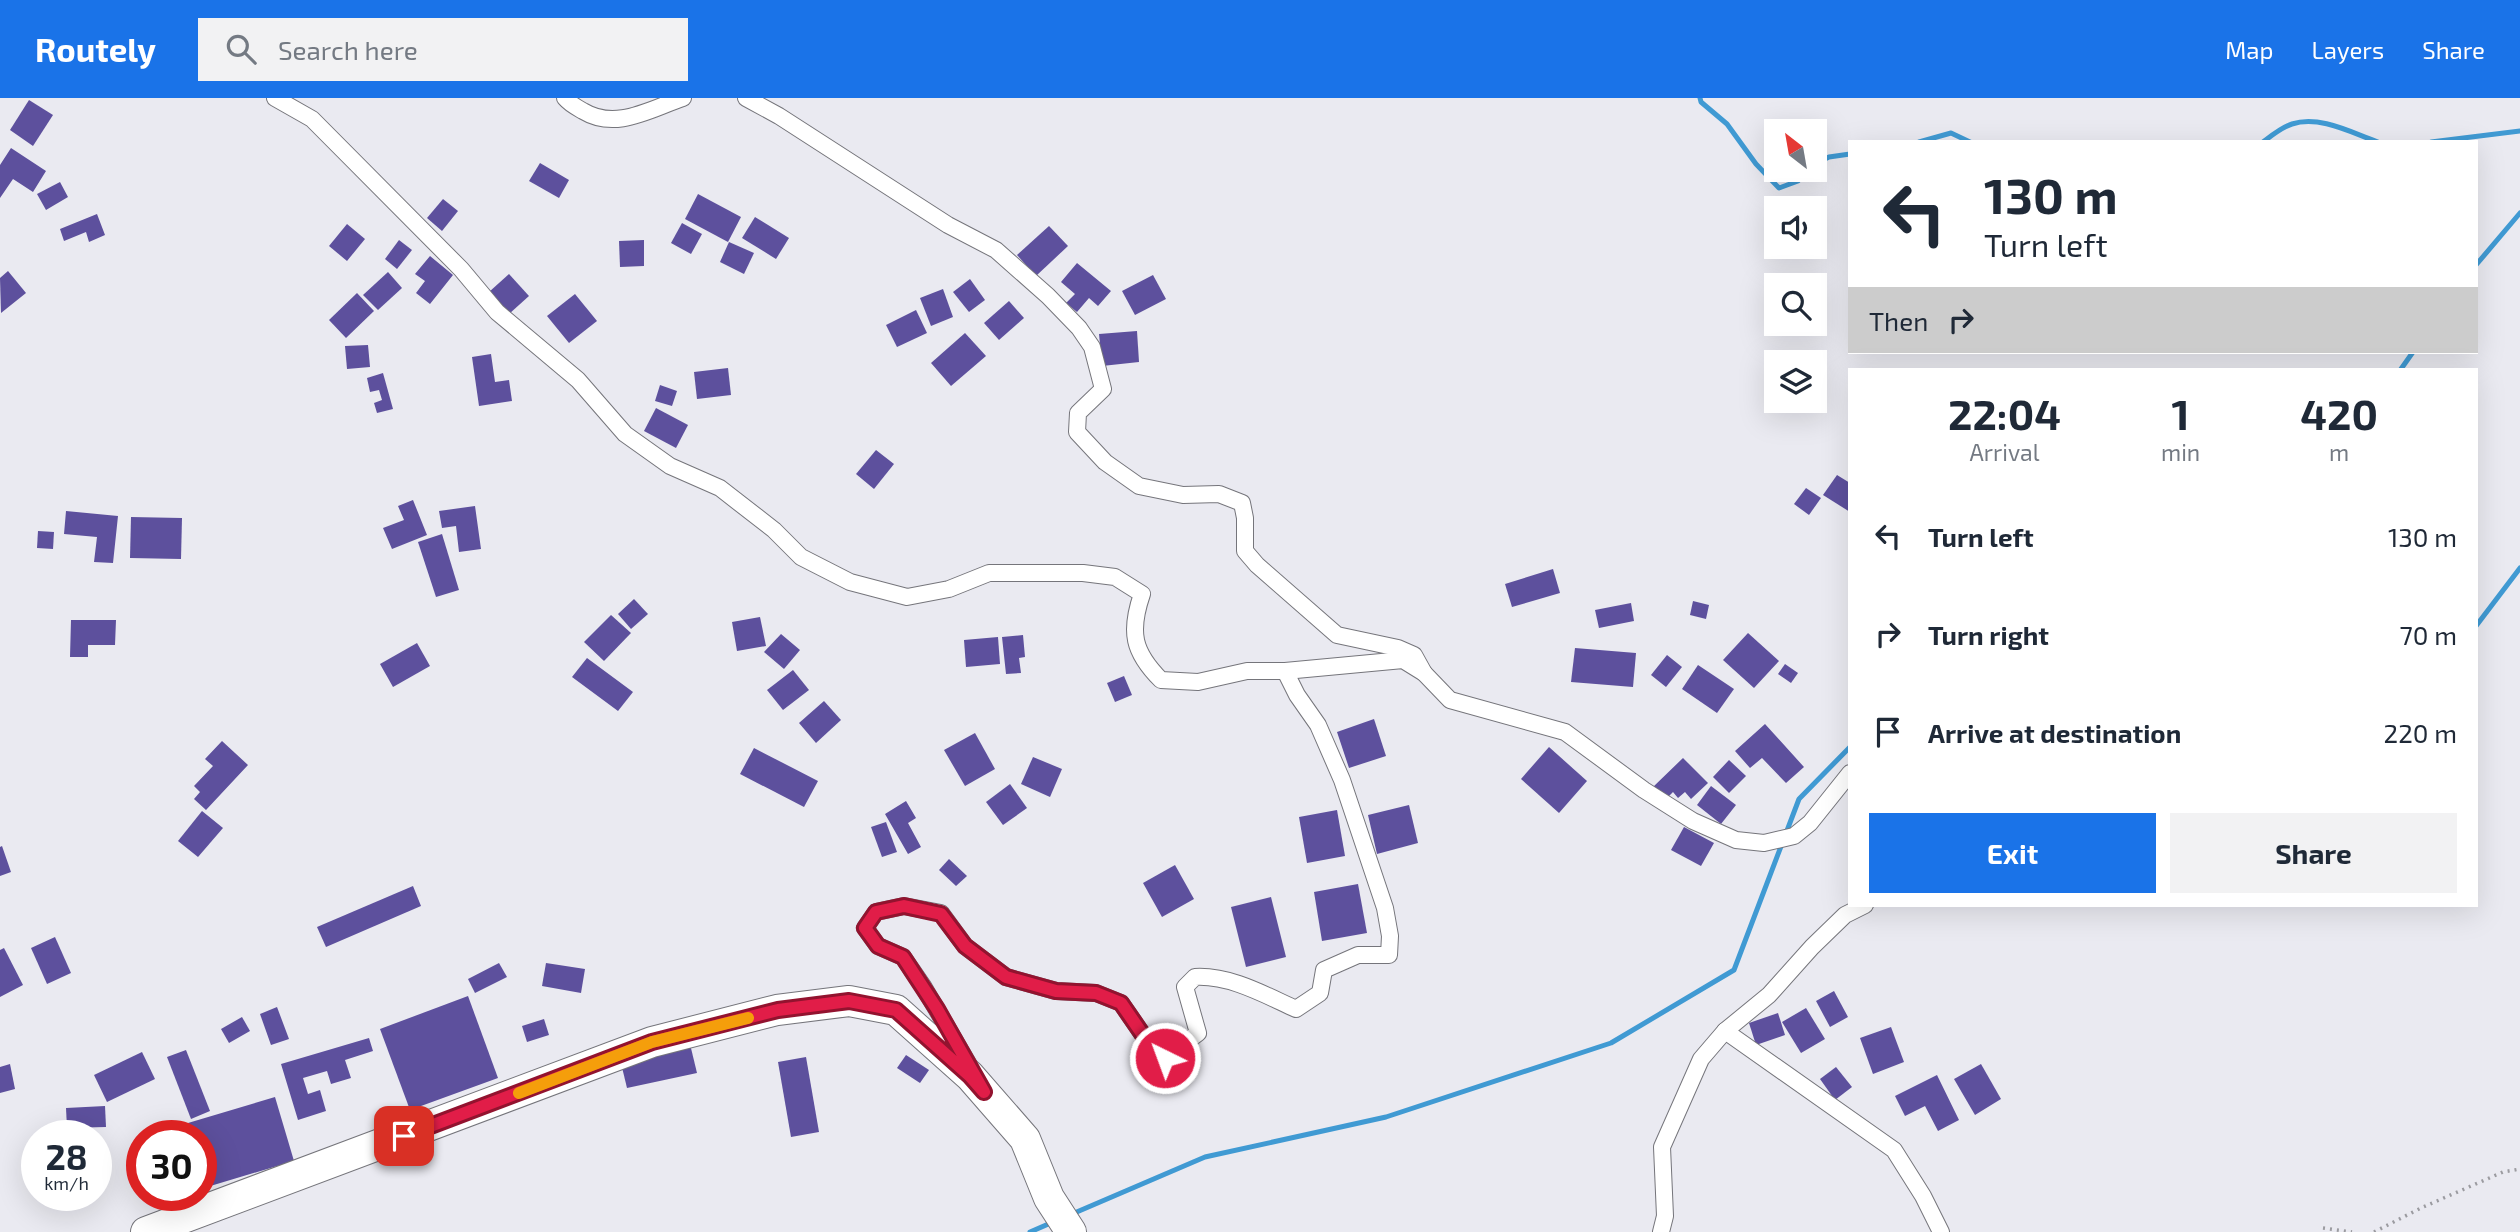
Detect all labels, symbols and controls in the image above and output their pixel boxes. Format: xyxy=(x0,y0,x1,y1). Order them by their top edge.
search box xyxy=(198,18,688,81)
text: Routely xyxy=(35,29,156,69)
icon: search xyxy=(222,30,260,68)
text: Search here xyxy=(278,34,418,65)
text: Map xyxy=(2225,35,2273,64)
text: Layers xyxy=(2311,35,2384,64)
text: Share xyxy=(2422,35,2485,64)
north arrow xyxy=(1764,119,1827,182)
map controls xyxy=(1764,119,1827,413)
text: 130 m xyxy=(1984,165,2118,224)
icon: left xyxy=(1869,168,1960,259)
button: sound xyxy=(1764,196,1827,259)
text: Turn left xyxy=(1984,225,2108,263)
button: search xyxy=(1764,273,1827,336)
icon: right xyxy=(1942,301,1980,339)
text: Then xyxy=(1869,305,1928,336)
button: layers xyxy=(1764,350,1827,413)
text: 22:04 xyxy=(1948,388,2061,438)
text: 1 xyxy=(2172,388,2190,438)
text: 420 xyxy=(2300,388,2378,438)
text: Arrival xyxy=(1969,438,2039,466)
text: min xyxy=(2161,438,2200,466)
text: m xyxy=(2329,438,2349,466)
icon: left xyxy=(1869,517,1907,555)
text: Turn left xyxy=(1928,521,2034,552)
text: 130 m xyxy=(2388,521,2457,552)
icon: right xyxy=(1869,615,1907,653)
text: Turn right xyxy=(1928,619,2049,650)
text: 70 m xyxy=(2399,619,2457,650)
icon: arrive xyxy=(1869,713,1907,751)
text: Arrive at destination xyxy=(1928,717,2181,748)
text: 220 m xyxy=(2384,717,2457,748)
button: Exit xyxy=(1869,813,2156,893)
button: Share xyxy=(2170,813,2457,893)
position arrow xyxy=(1128,1021,1202,1095)
pin xyxy=(374,1106,434,1166)
icon: arrive xyxy=(385,1117,423,1155)
speed limit sign: 30 xyxy=(126,1120,217,1211)
text: 28 xyxy=(45,1135,88,1177)
text: km/h xyxy=(44,1172,89,1194)

